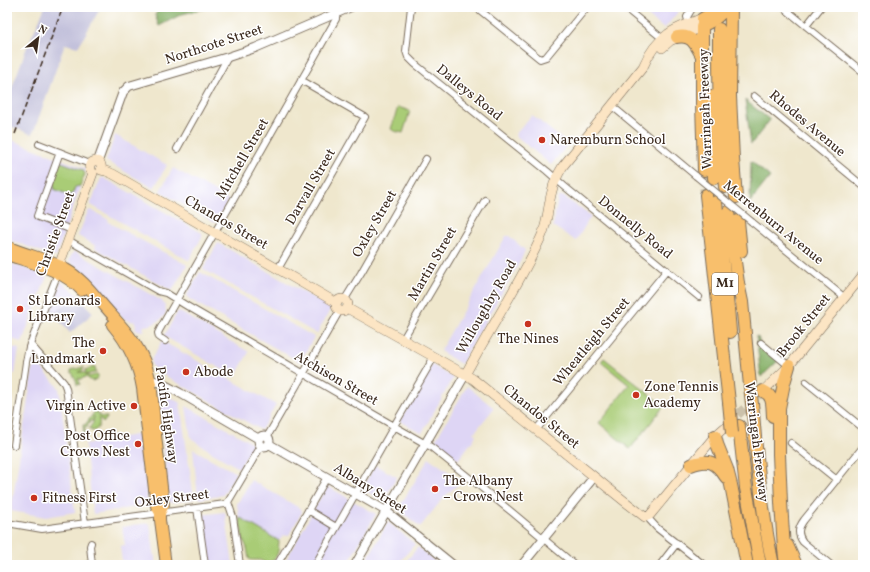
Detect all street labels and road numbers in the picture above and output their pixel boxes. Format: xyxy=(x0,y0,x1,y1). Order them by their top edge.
street label: Northcote Street xyxy=(163,20,265,70)
street label: Warringah Freeway xyxy=(694,48,718,170)
street label: Dalleys Road xyxy=(432,60,506,126)
street label: Rhodes Avenue xyxy=(765,86,850,162)
street label: Mitchell Street xyxy=(212,115,274,203)
street label: Darvall Street xyxy=(281,145,341,229)
street label: Merrenburn Avenue xyxy=(719,176,828,270)
street label: Oxley Street xyxy=(348,187,402,261)
street label: Christie Street xyxy=(32,189,80,279)
street label: Chandos Street xyxy=(181,191,271,255)
street label: Donnelly Road xyxy=(594,192,676,264)
street label: Martin Street xyxy=(404,223,462,305)
street label: Willoughby Road xyxy=(452,256,522,358)
road number: M1 xyxy=(712,273,738,295)
street label: Brook Street xyxy=(773,290,835,362)
street label: Wheatleigh Street xyxy=(549,293,635,390)
street label: Atchison Street xyxy=(290,347,382,411)
street label: Pacific Highway xyxy=(150,365,182,465)
street label: Chandos Street xyxy=(499,380,583,454)
street label: Warringah Freeway xyxy=(739,381,773,504)
street label: Albany Street xyxy=(330,459,410,519)
street label: Oxley Street xyxy=(134,485,210,513)

